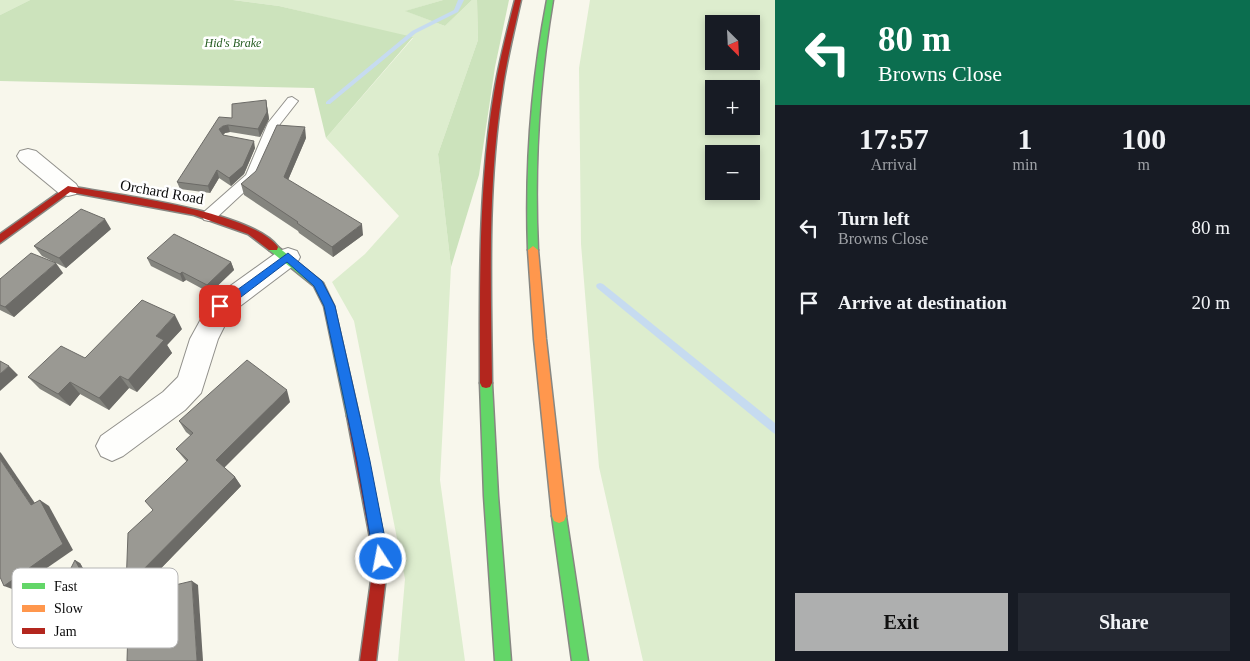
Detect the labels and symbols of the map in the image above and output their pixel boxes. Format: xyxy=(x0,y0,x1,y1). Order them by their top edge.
north arrow xyxy=(705,15,760,70)
park label: Hid's Brake xyxy=(204,36,262,50)
street label: Orchard Road xyxy=(119,177,206,207)
pin xyxy=(199,285,241,327)
position arrow xyxy=(354,532,406,584)
legend xyxy=(12,568,178,648)
text: Fast xyxy=(54,579,77,594)
text: Slow xyxy=(54,601,84,616)
text: Jam xyxy=(54,624,77,639)

